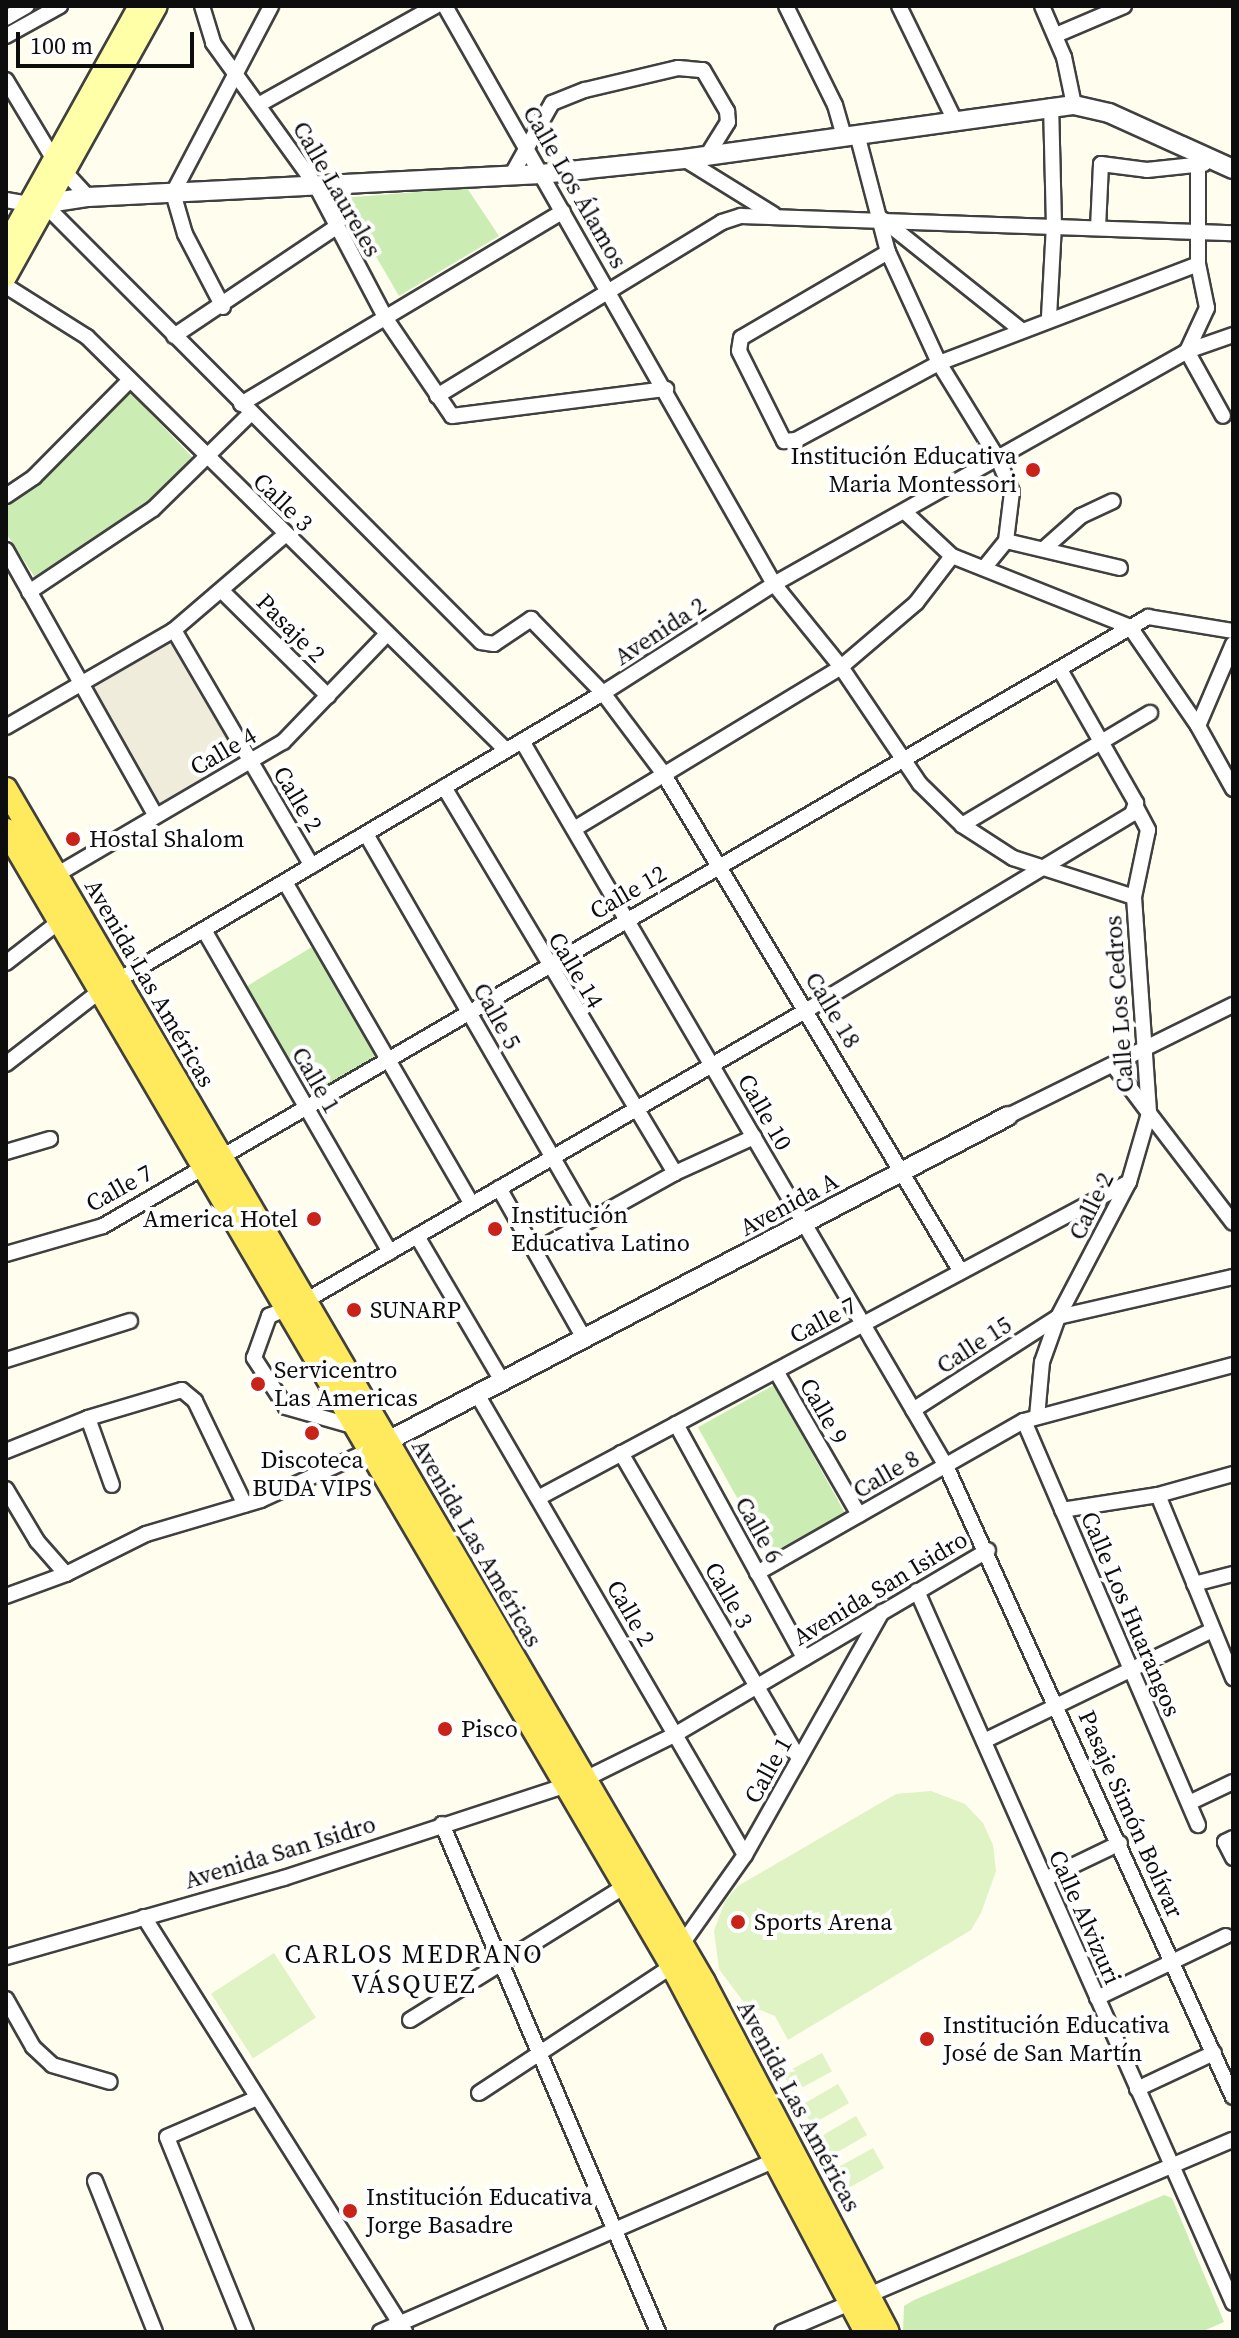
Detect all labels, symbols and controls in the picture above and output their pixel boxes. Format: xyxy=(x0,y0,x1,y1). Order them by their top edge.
scale bar xyxy=(20,16,198,66)
text: 100 m xyxy=(30,29,93,62)
street label: Calle Los Álamos xyxy=(517,100,633,274)
street label: Calle Laureles xyxy=(287,116,387,262)
place label: Institución Educativa Maria Montessori xyxy=(790,442,1017,498)
marker: Institución Educativa Maria Montessori xyxy=(1024,461,1042,479)
street label: Calle 3 xyxy=(247,467,319,537)
street label: Pasaje 2 xyxy=(251,588,331,668)
street label: Avenida 2 xyxy=(609,591,711,671)
street label: Calle 4 xyxy=(185,721,261,781)
street label: Calle 2 xyxy=(267,761,329,837)
place label: Hostal Shalom xyxy=(89,825,244,853)
marker: Hostal Shalom xyxy=(64,830,82,848)
street label: Calle 12 xyxy=(585,859,671,925)
street label: Avenida Las Américas xyxy=(79,874,221,1092)
street label: Calle Los Cedros xyxy=(1098,914,1140,1094)
street label: Calle 14 xyxy=(542,927,610,1013)
street label: Calle 18 xyxy=(799,967,867,1053)
street label: Calle 5 xyxy=(467,978,527,1054)
street label: Calle 1 xyxy=(286,1042,346,1118)
street label: Calle 10 xyxy=(732,1069,798,1155)
street label: Calle 7 xyxy=(81,1158,157,1218)
street label: Avenida A xyxy=(735,1166,843,1242)
street label: Calle 2 xyxy=(1062,1168,1120,1244)
place label: Institución Educativa Latino xyxy=(511,1201,690,1257)
place label: America Hotel xyxy=(143,1205,298,1233)
marker: America Hotel xyxy=(305,1210,323,1228)
marker: Institución Educativa Latino xyxy=(486,1220,504,1238)
street label: Calle 7 xyxy=(785,1291,861,1349)
place label: SUNARP xyxy=(370,1296,461,1324)
marker: SUNARP xyxy=(345,1301,363,1319)
street label: Calle 15 xyxy=(931,1310,1017,1380)
place label: Servicentro Las Americas xyxy=(274,1356,418,1412)
street label: Calle 9 xyxy=(794,1373,854,1449)
marker: Servicentro Las Americas xyxy=(249,1375,267,1393)
marker: Discoteca BUDA VIPS xyxy=(303,1424,321,1442)
street label: Avenida Las Américas xyxy=(406,1434,548,1652)
street label: Calle 8 xyxy=(848,1444,924,1504)
place label: Discoteca BUDA VIPS xyxy=(252,1446,372,1502)
street label: Calle 6 xyxy=(729,1492,789,1568)
street label: Calle Los Huarangos xyxy=(1075,1507,1187,1721)
street label: Avenida San Isidro xyxy=(788,1525,972,1651)
street label: Calle 3 xyxy=(699,1557,759,1633)
street label: Calle 2 xyxy=(601,1575,661,1651)
street label: Pasaje Simón Bolívar xyxy=(1072,1706,1190,1922)
place label: Pisco xyxy=(461,1715,518,1743)
marker: Pisco xyxy=(436,1720,454,1738)
street label: Calle 1 xyxy=(738,1732,798,1808)
street label: Avenida San Isidro xyxy=(181,1809,379,1895)
street label: Calle Alvizuri xyxy=(1043,1845,1127,1989)
place label: Sports Arena xyxy=(754,1908,892,1936)
marker: Sports Arena xyxy=(729,1913,747,1931)
district label: CARLOS MEDRANO VÁSQUEZ xyxy=(284,1939,544,2000)
street label: Avenida Las Américas xyxy=(731,1995,867,2217)
place label: Institución Educativa José de San Martín xyxy=(943,2011,1170,2067)
marker: Institución Educativa José de San Martín xyxy=(918,2030,936,2048)
place label: Institución Educativa Jorge Basadre xyxy=(366,2183,593,2239)
marker: Institución Educativa Jorge Basadre xyxy=(341,2202,359,2220)

